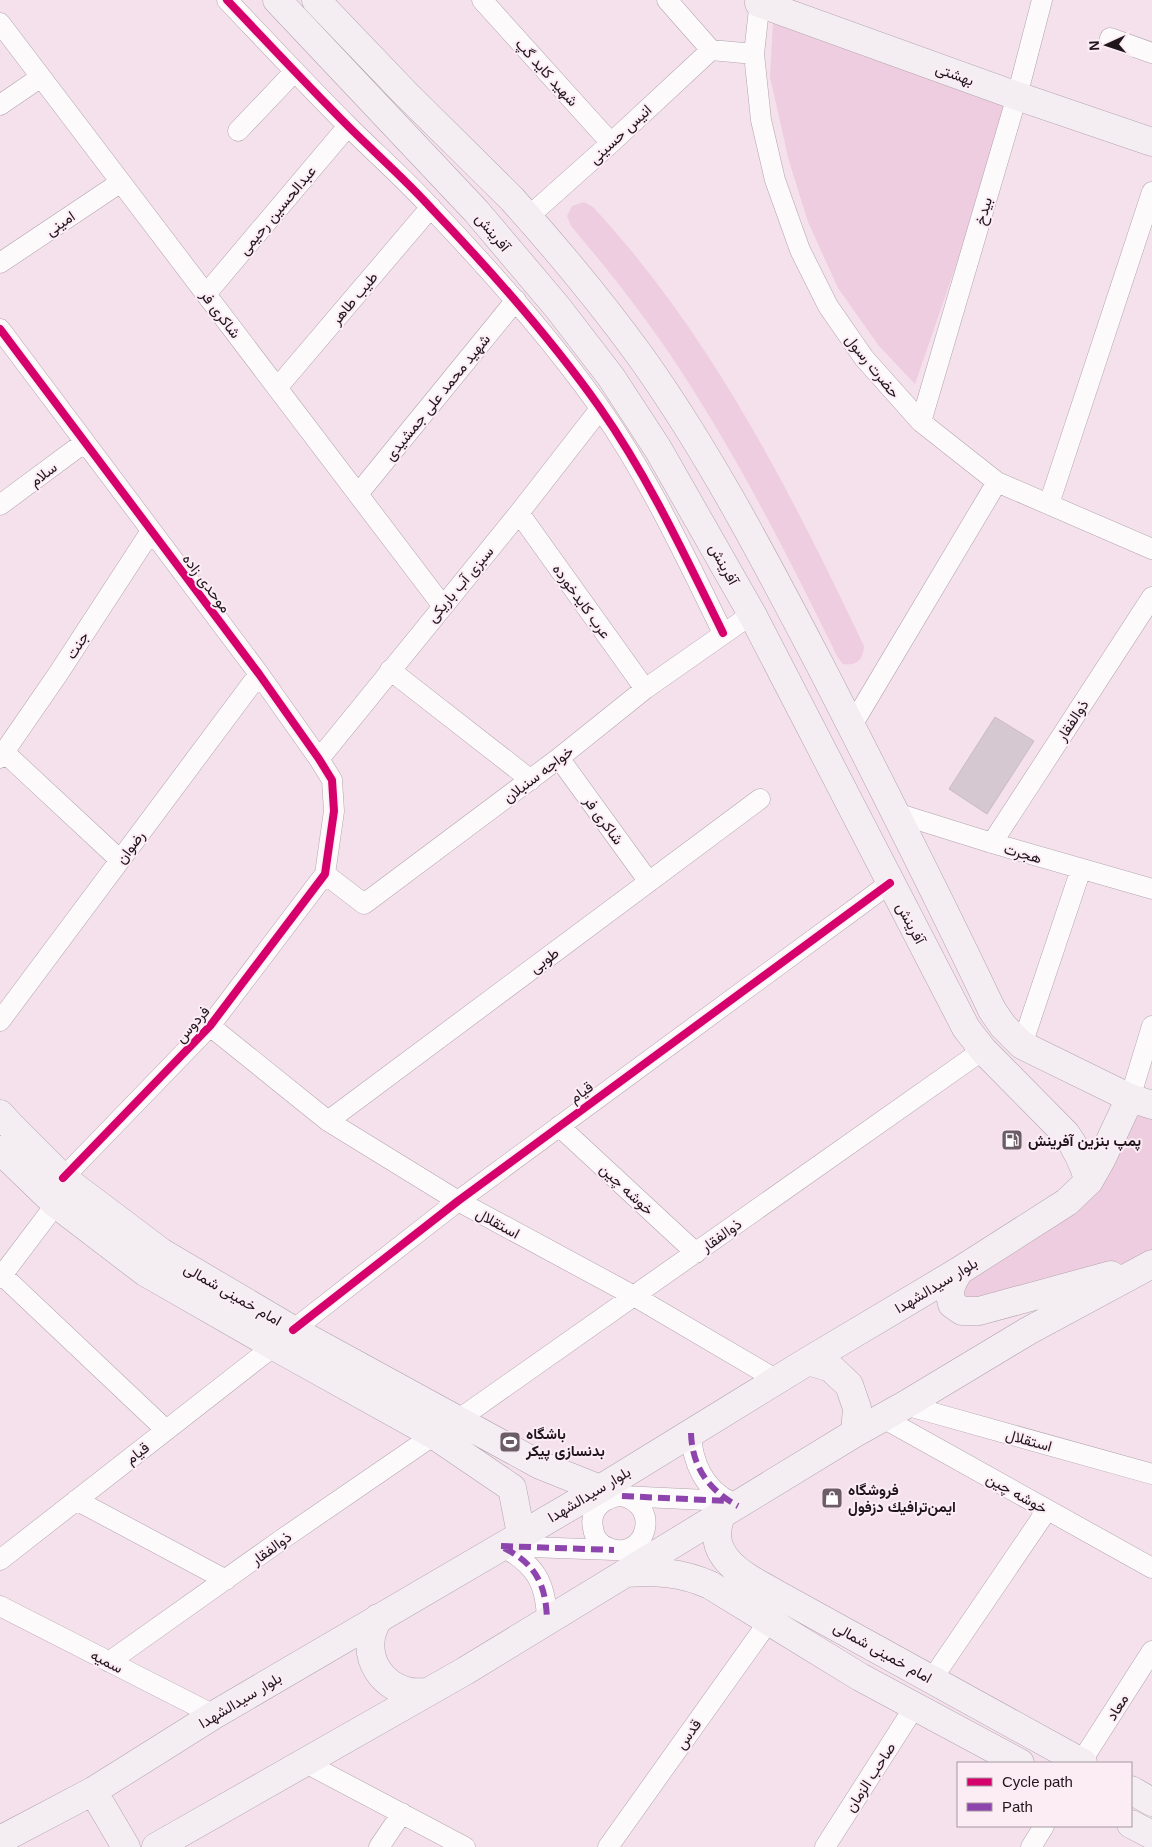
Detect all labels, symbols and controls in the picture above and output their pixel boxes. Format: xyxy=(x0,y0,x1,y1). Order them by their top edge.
north arrow xyxy=(1082,20,1132,70)
street label: شهید کاید گپ xyxy=(511,35,582,111)
text: N xyxy=(1086,40,1102,51)
street label: بهشتی xyxy=(933,59,977,91)
street label: انیس حسینی xyxy=(585,101,656,169)
street label: عبدالحسین رحیمی xyxy=(235,162,321,259)
street label: بیدخ xyxy=(971,195,998,228)
street label: امینی xyxy=(42,207,79,241)
street label: آفرینش xyxy=(471,210,515,257)
street label: طیب طاهر xyxy=(327,268,382,329)
street label: شاکری فر xyxy=(195,286,245,343)
street label: شهید محمد علی جمشیدی xyxy=(381,330,495,465)
street label: حضرت رسول xyxy=(841,331,904,402)
street label: سلام xyxy=(26,458,61,491)
street label: آفرینش xyxy=(704,540,743,590)
street label: سبزی آب باریکی xyxy=(423,542,498,627)
street label: موحدی زاده xyxy=(178,550,235,617)
street label: عرب کایدخورده xyxy=(549,560,615,642)
street label: جنت xyxy=(62,628,93,662)
street label: ذوالفقار xyxy=(1052,696,1092,745)
street label: خواجه سنبلان xyxy=(500,742,577,807)
street label: شاکری فر xyxy=(579,792,627,849)
street label: رضوان xyxy=(112,827,149,867)
street label: هجرت xyxy=(1002,840,1044,867)
street label: آفرینش xyxy=(891,899,930,949)
street label: طوبی xyxy=(526,943,563,978)
street label: فردوس xyxy=(171,1002,214,1047)
street label: قیام xyxy=(566,1078,597,1108)
fuel station icon: پمپ بنزین آفرینش xyxy=(1000,1128,1024,1152)
place label: پمپ بنزین آفرینش xyxy=(1028,1132,1141,1151)
street label: خوشه چین xyxy=(595,1160,657,1220)
street label: استقلال xyxy=(473,1204,523,1243)
street label: ذوالفقار xyxy=(697,1215,745,1256)
street label: بلوار سیدالشهدا xyxy=(892,1254,981,1317)
street label: امام خمینی شمالی xyxy=(180,1259,285,1331)
place label: باشگاه بدنسازی پیکر xyxy=(525,1425,605,1461)
street label: استقلال xyxy=(1004,1425,1054,1456)
sports icon: باشگاه بدنسازی پیکر xyxy=(498,1430,522,1454)
street label: قیام xyxy=(122,1438,153,1469)
street label: بلوار سیدالشهدا xyxy=(545,1463,634,1526)
street label: خوشه چین xyxy=(982,1469,1051,1519)
place label: فروشگاه ايمن‌ترافيك دزفول xyxy=(848,1481,956,1516)
shop icon: فروشگاه ايمن‌ترافيك دزفول xyxy=(820,1486,844,1510)
street label: ذوالفقار xyxy=(247,1528,295,1570)
street label: امام خمینی شمالی xyxy=(830,1618,935,1688)
street label: سمیه xyxy=(88,1646,126,1677)
street label: بلوار سیدالشهدا xyxy=(196,1669,285,1732)
street label: معاد xyxy=(1102,1691,1132,1723)
street label: قدس xyxy=(672,1716,706,1753)
street label: صاحب الزمان xyxy=(841,1739,900,1815)
legend xyxy=(957,1762,1132,1827)
text: Cycle path xyxy=(1002,1773,1073,1790)
text: Path xyxy=(1002,1798,1033,1815)

